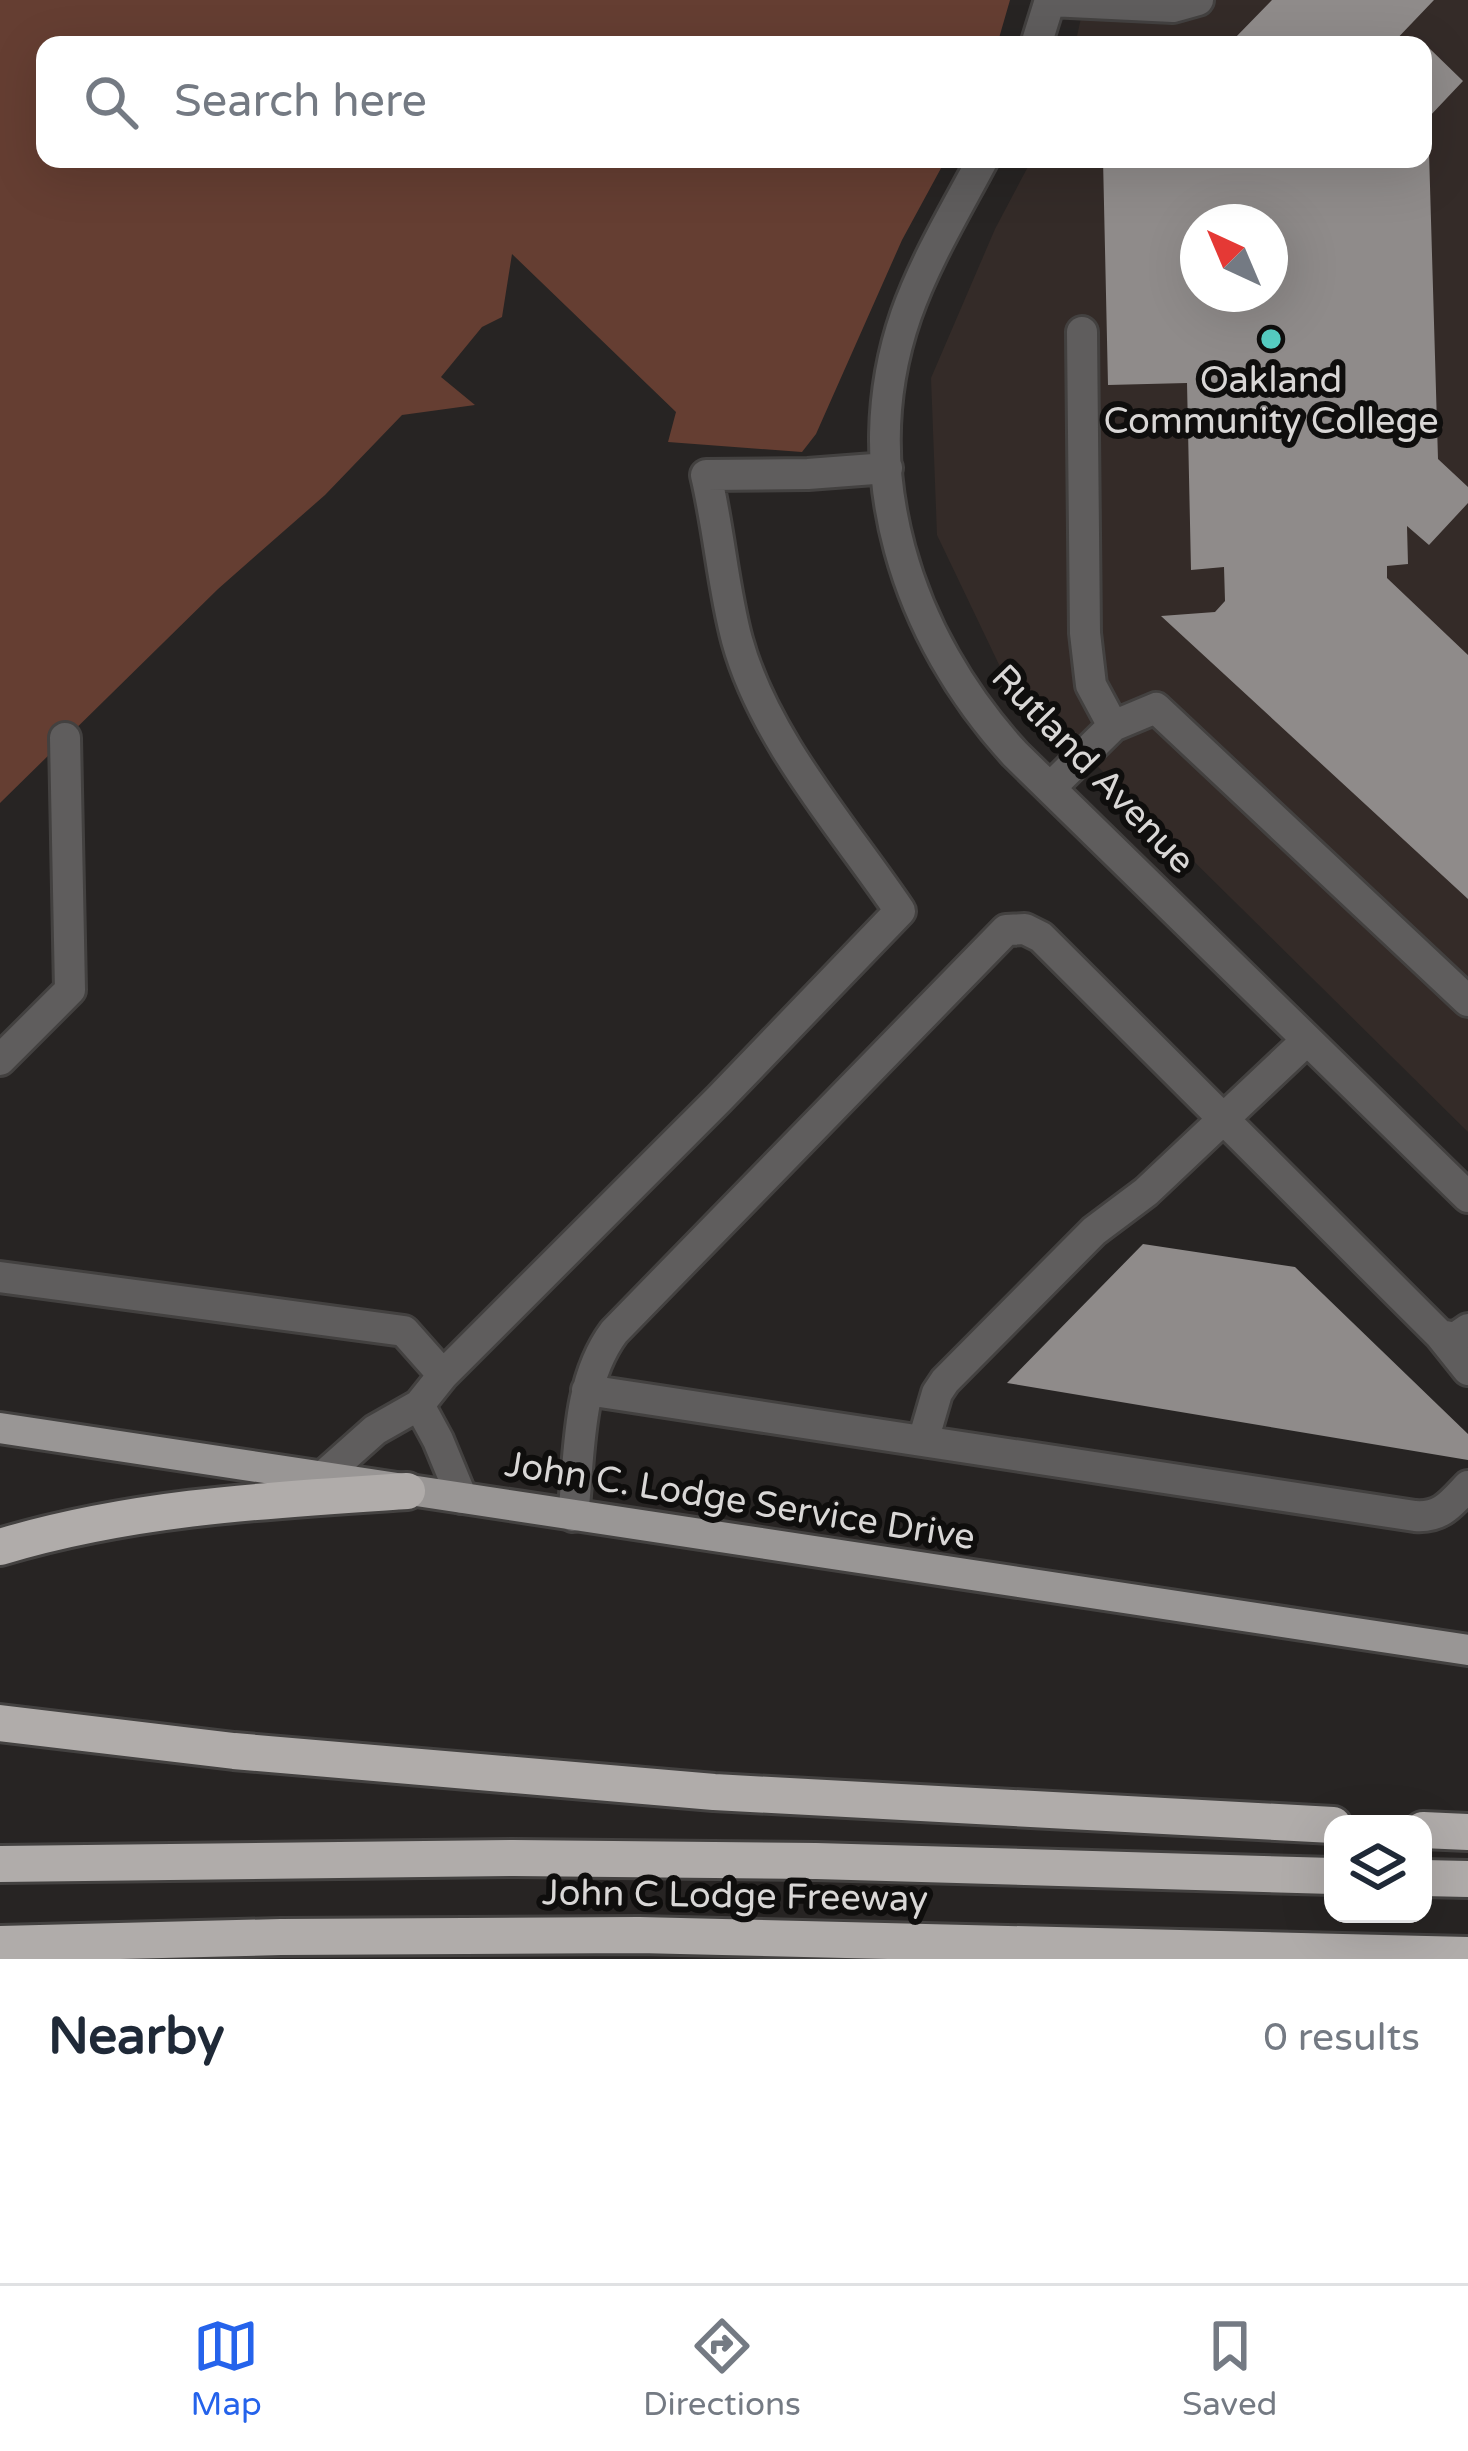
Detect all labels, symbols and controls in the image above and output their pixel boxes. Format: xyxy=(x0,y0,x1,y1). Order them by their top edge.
search box xyxy=(36,36,1432,168)
icon: search xyxy=(78,69,144,135)
text: Search here xyxy=(174,75,427,129)
north arrow xyxy=(1180,204,1288,312)
marker: Oakland Community College xyxy=(1258,326,1284,352)
place label: Oakland Community College xyxy=(1103,359,1439,443)
street label: Rutland Avenue xyxy=(983,656,1203,882)
street label: John C. Lodge Service Drive xyxy=(502,1443,978,1559)
map controls xyxy=(1324,1815,1432,1923)
button: layers xyxy=(1324,1815,1432,1923)
street label: John C Lodge Freeway xyxy=(541,1871,929,1921)
text: Nearby xyxy=(48,2006,225,2068)
text: 0 results xyxy=(1263,2014,1420,2061)
tab: Map xyxy=(191,2313,262,2424)
tab: Directions xyxy=(643,2313,801,2424)
tab: Saved xyxy=(1182,2313,1277,2424)

